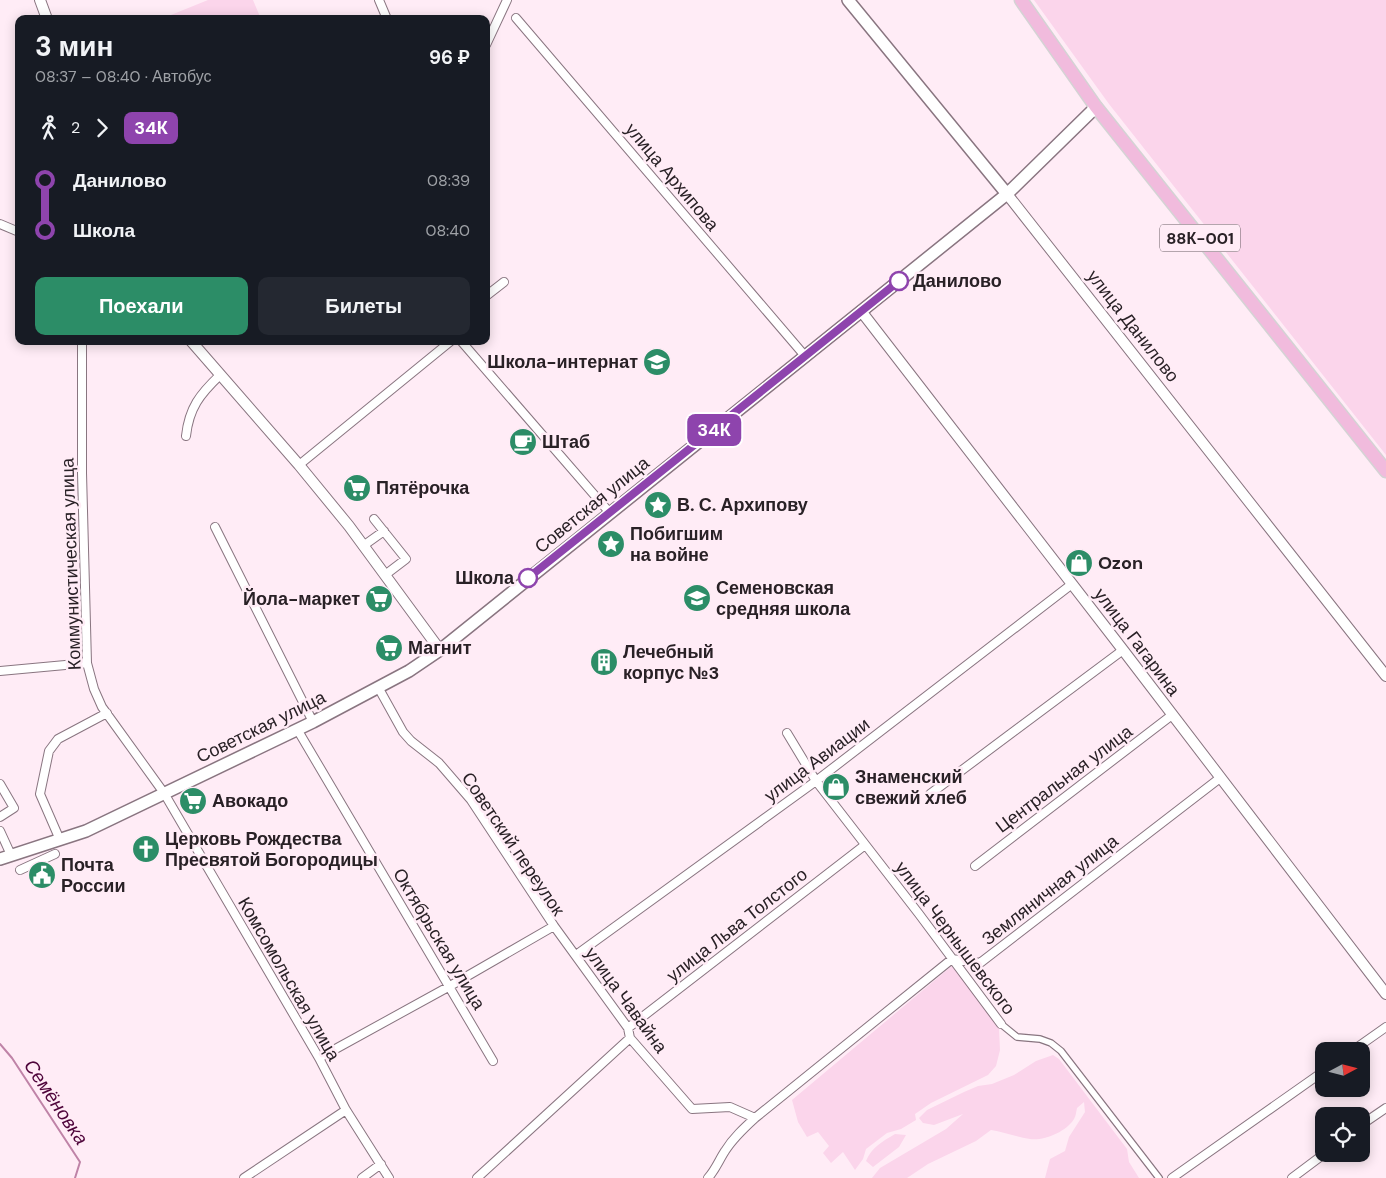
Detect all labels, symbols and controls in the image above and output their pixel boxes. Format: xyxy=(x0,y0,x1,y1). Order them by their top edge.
text: 3 мин xyxy=(35,28,113,65)
text: 96 ₽ xyxy=(429,45,470,70)
text: 08:37 – 08:40 · Автобус xyxy=(35,66,212,87)
icon: walk xyxy=(35,114,63,142)
icon: forward xyxy=(88,114,116,142)
text: 34К xyxy=(134,116,168,140)
text: 2 xyxy=(71,117,80,138)
street label: улица Архипова xyxy=(620,118,725,237)
text: Данилово xyxy=(73,168,167,193)
text: 08:39 xyxy=(427,170,470,191)
text: Школа xyxy=(73,218,135,243)
text: 08:40 xyxy=(425,220,470,241)
road number: 88К-001 xyxy=(1160,224,1240,252)
street label: улица Данилово xyxy=(1082,265,1184,387)
place label: Данилово xyxy=(913,269,1002,293)
marker: Данилово xyxy=(889,271,909,291)
button: Поехали xyxy=(35,277,248,335)
button: Билеты xyxy=(258,277,470,335)
school or university icon: Школа-интернат xyxy=(642,347,672,377)
place label: Школа-интернат xyxy=(487,350,638,374)
line badge: 34К xyxy=(685,414,743,446)
text: 34К xyxy=(697,418,731,442)
cafe icon: Штаб xyxy=(508,427,538,457)
place label: Штаб xyxy=(542,430,590,454)
street label: Советская улица xyxy=(530,451,655,559)
street label: Коммунистическая улица xyxy=(55,456,87,671)
supermarket icon: Пятёрочка xyxy=(342,473,372,503)
place label: Пятёрочка xyxy=(376,476,470,500)
place icon: В. С. Архипову xyxy=(643,490,673,520)
place label: В. С. Архипову xyxy=(677,493,808,517)
place label: Побигшим на войне xyxy=(630,522,723,567)
place icon: Побигшим на войне xyxy=(596,529,626,559)
shop icon: Ozon xyxy=(1064,548,1094,578)
place label: Ozon xyxy=(1098,551,1143,575)
place label: Школа xyxy=(455,566,515,590)
marker: Школа xyxy=(518,568,538,588)
place label: Семеновская средняя школа xyxy=(716,576,851,621)
school or university icon: Семеновская средняя школа xyxy=(682,583,712,613)
street label: улица Гагарина xyxy=(1089,583,1186,702)
supermarket icon: Йола-маркет xyxy=(364,584,394,614)
place label: Йола-маркет xyxy=(243,587,360,611)
supermarket icon: Магнит xyxy=(374,633,404,663)
place label: Магнит xyxy=(408,636,472,660)
place label: Лечебный корпус №3 xyxy=(623,640,719,685)
building icon: Лечебный корпус №3 xyxy=(589,647,619,677)
street label: Советская улица xyxy=(192,685,331,769)
street label: улица Авиации xyxy=(759,712,875,808)
street label: Центральная улица xyxy=(991,719,1138,838)
place label: Знаменский свежий хлеб xyxy=(855,765,967,810)
street label: Советский переулок xyxy=(456,767,570,921)
shop icon: Знаменский свежий хлеб xyxy=(821,772,851,802)
supermarket icon: Авокадо xyxy=(178,786,208,816)
place label: Авокадо xyxy=(212,789,288,813)
place label: Церковь Рождества Пресвятой Богородицы xyxy=(165,827,378,872)
street label: Земляничная улица xyxy=(977,829,1124,951)
church icon: Церковь Рождества Пресвятой Богородицы xyxy=(131,834,161,864)
place label: Почта России xyxy=(61,853,125,898)
street label: улица Чернышевского xyxy=(889,856,1021,1020)
public building icon: Почта России xyxy=(27,860,57,890)
street label: улица Льва Толстого xyxy=(662,862,812,988)
street label: Октябрьская улица xyxy=(387,864,491,1015)
street label: Комсомольская улица xyxy=(232,893,346,1066)
street label: улица Чавайна xyxy=(579,942,673,1059)
north arrow xyxy=(1315,1042,1370,1098)
map controls xyxy=(1315,1042,1370,1162)
water label: Семёновка xyxy=(18,1054,94,1150)
button: locate xyxy=(1315,1107,1370,1162)

